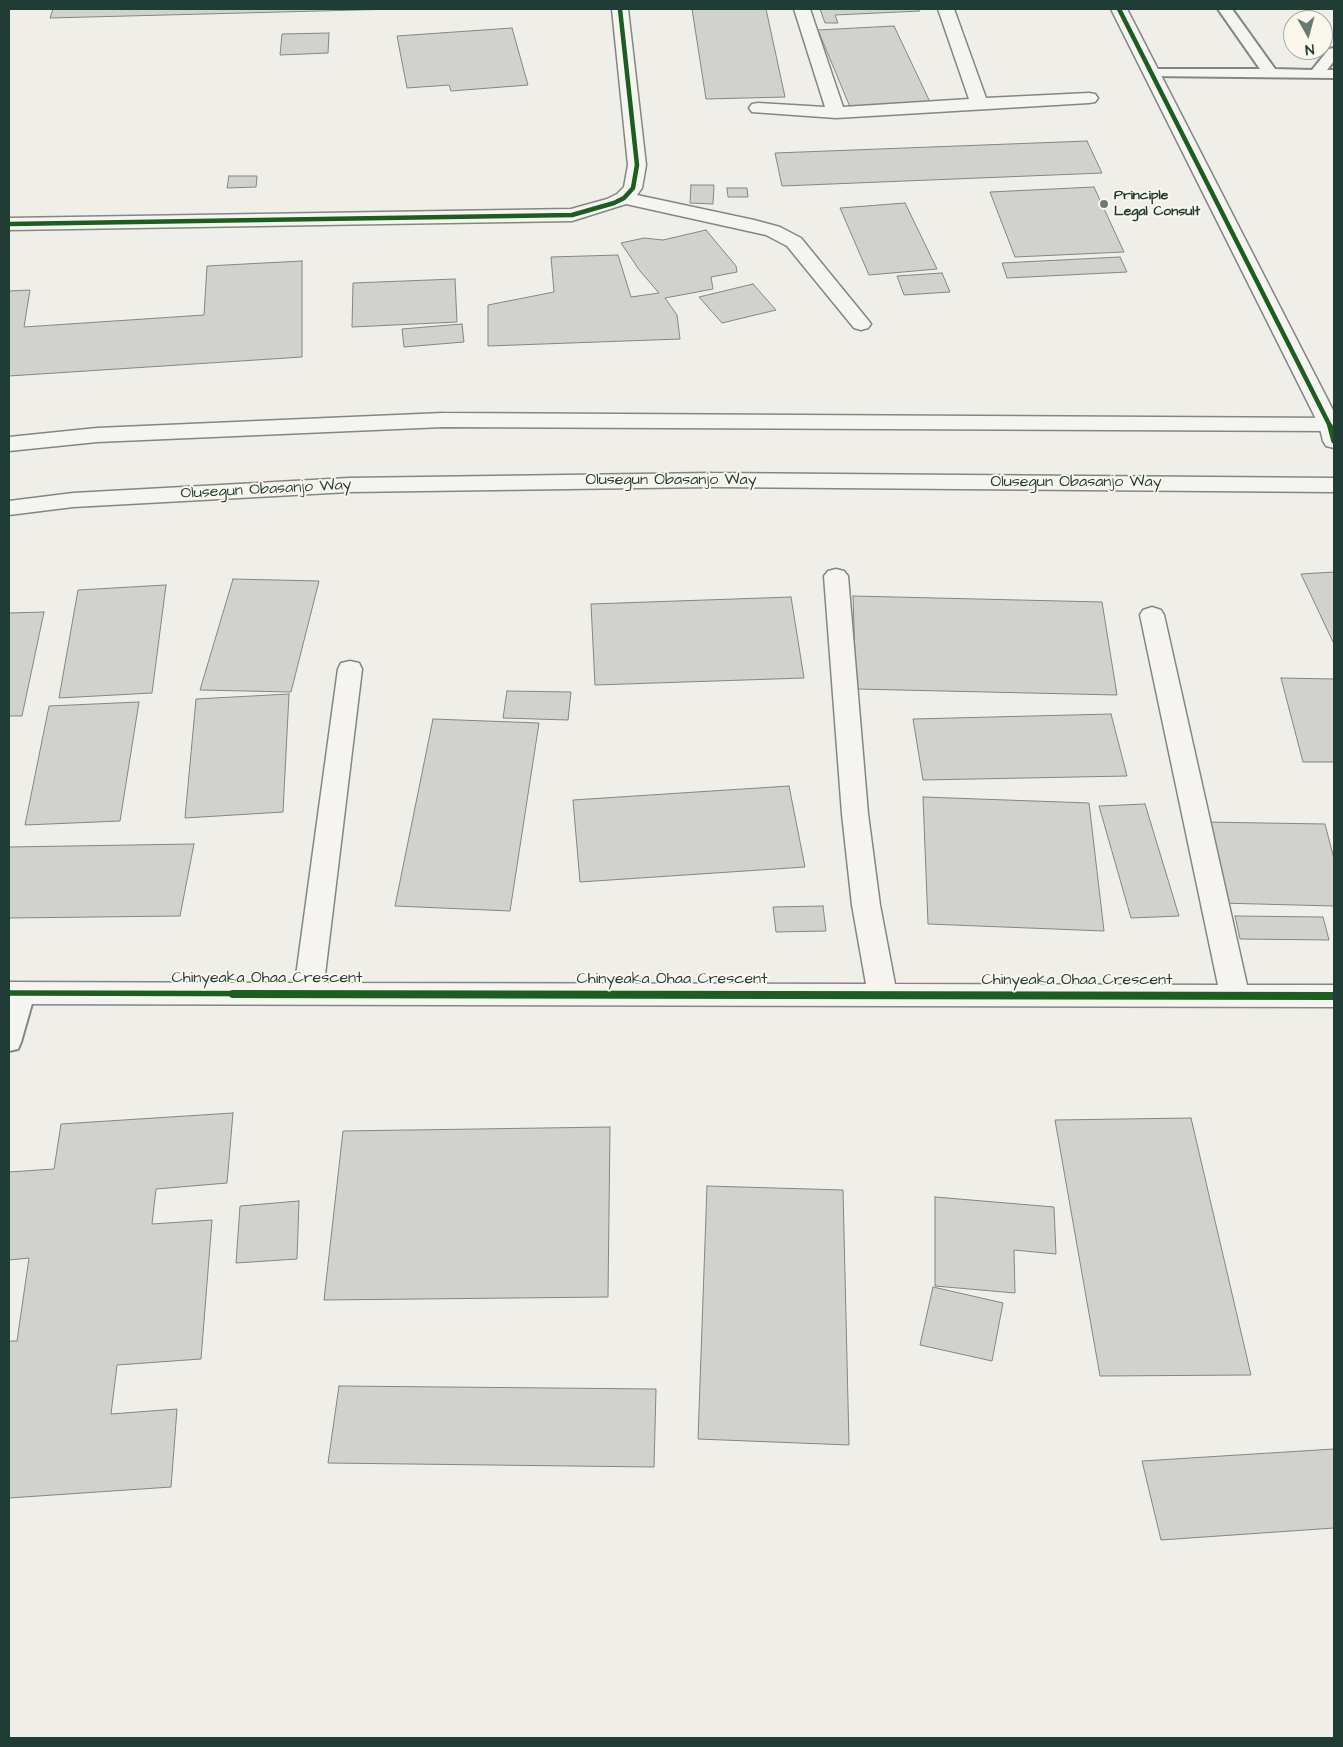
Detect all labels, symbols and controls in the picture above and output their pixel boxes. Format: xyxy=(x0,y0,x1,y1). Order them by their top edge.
north arrow xyxy=(1283,10,1333,60)
text: N xyxy=(1304,38,1315,59)
place label: Principle Legal Consult xyxy=(1114,188,1200,220)
marker: Principle Legal Consult xyxy=(1098,198,1110,210)
street label: Olusegun Obasanjo Way xyxy=(585,471,757,491)
street label: Olusegun Obasanjo Way xyxy=(990,473,1162,493)
street label: Olusegun Obasanjo Way xyxy=(180,476,352,504)
street label: Chinyeaka Ohaa Crescent xyxy=(171,969,363,989)
street label: Chinyeaka Ohaa Crescent xyxy=(576,970,768,990)
street label: Chinyeaka Ohaa Crescent xyxy=(981,971,1173,991)

